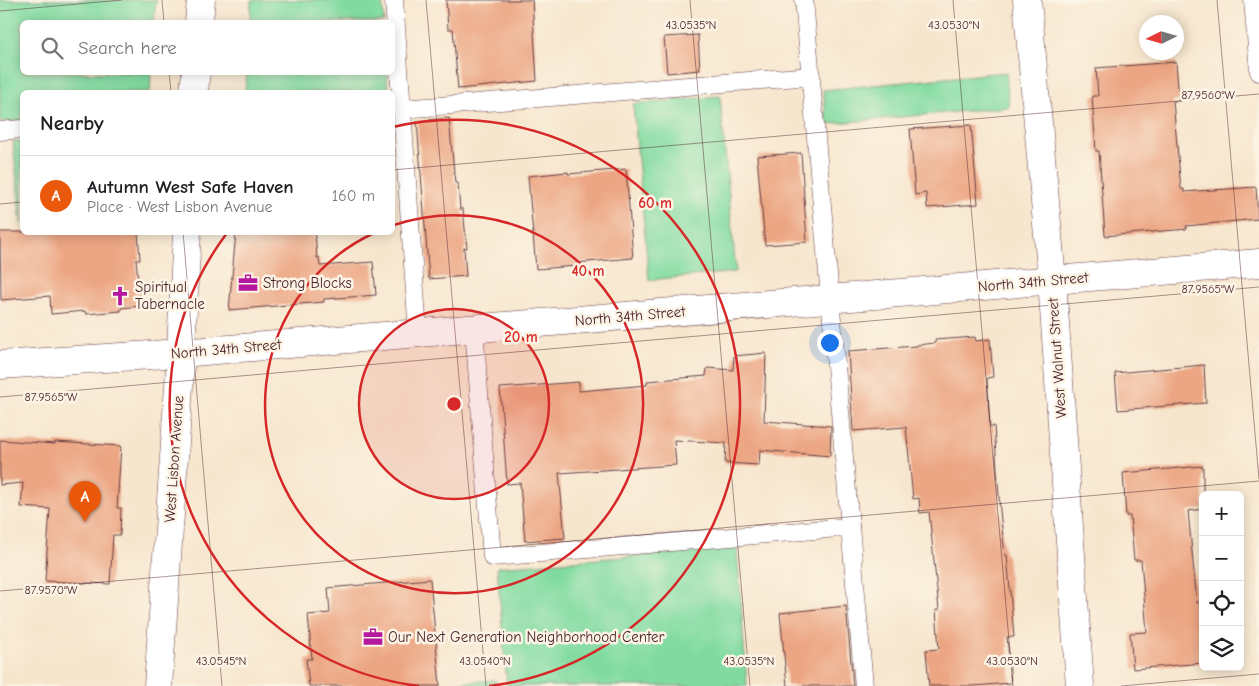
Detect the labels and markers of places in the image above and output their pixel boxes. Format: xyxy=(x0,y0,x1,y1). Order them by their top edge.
office icon: Strong Blocks xyxy=(237,272,259,294)
place label: Strong Blocks xyxy=(263,274,352,292)
place label: Spiritual Tabernacle xyxy=(135,278,205,313)
church icon: Spiritual Tabernacle xyxy=(109,285,131,307)
centre of rings xyxy=(445,395,463,413)
pin: A xyxy=(69,481,101,522)
office icon: Our Next Generation Neighborhood Center xyxy=(362,626,384,648)
place label: Our Next Generation Neighborhood Center xyxy=(388,628,664,646)

